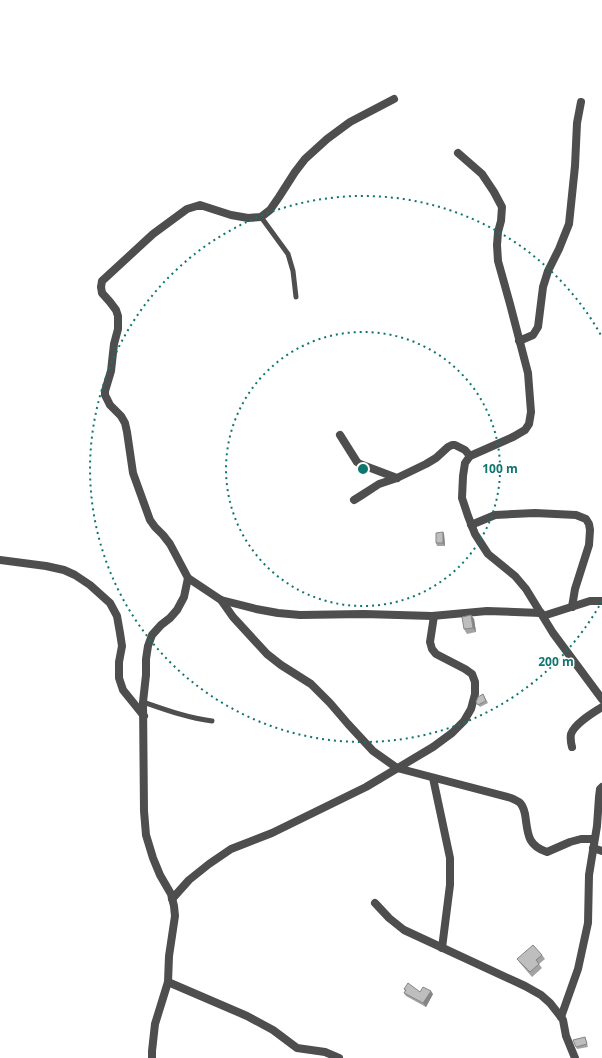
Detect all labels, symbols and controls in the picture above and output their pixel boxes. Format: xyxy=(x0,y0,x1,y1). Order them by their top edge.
text: 100 m xyxy=(482,460,518,477)
centre of rings xyxy=(356,462,370,476)
text: 200 m xyxy=(538,653,574,670)

